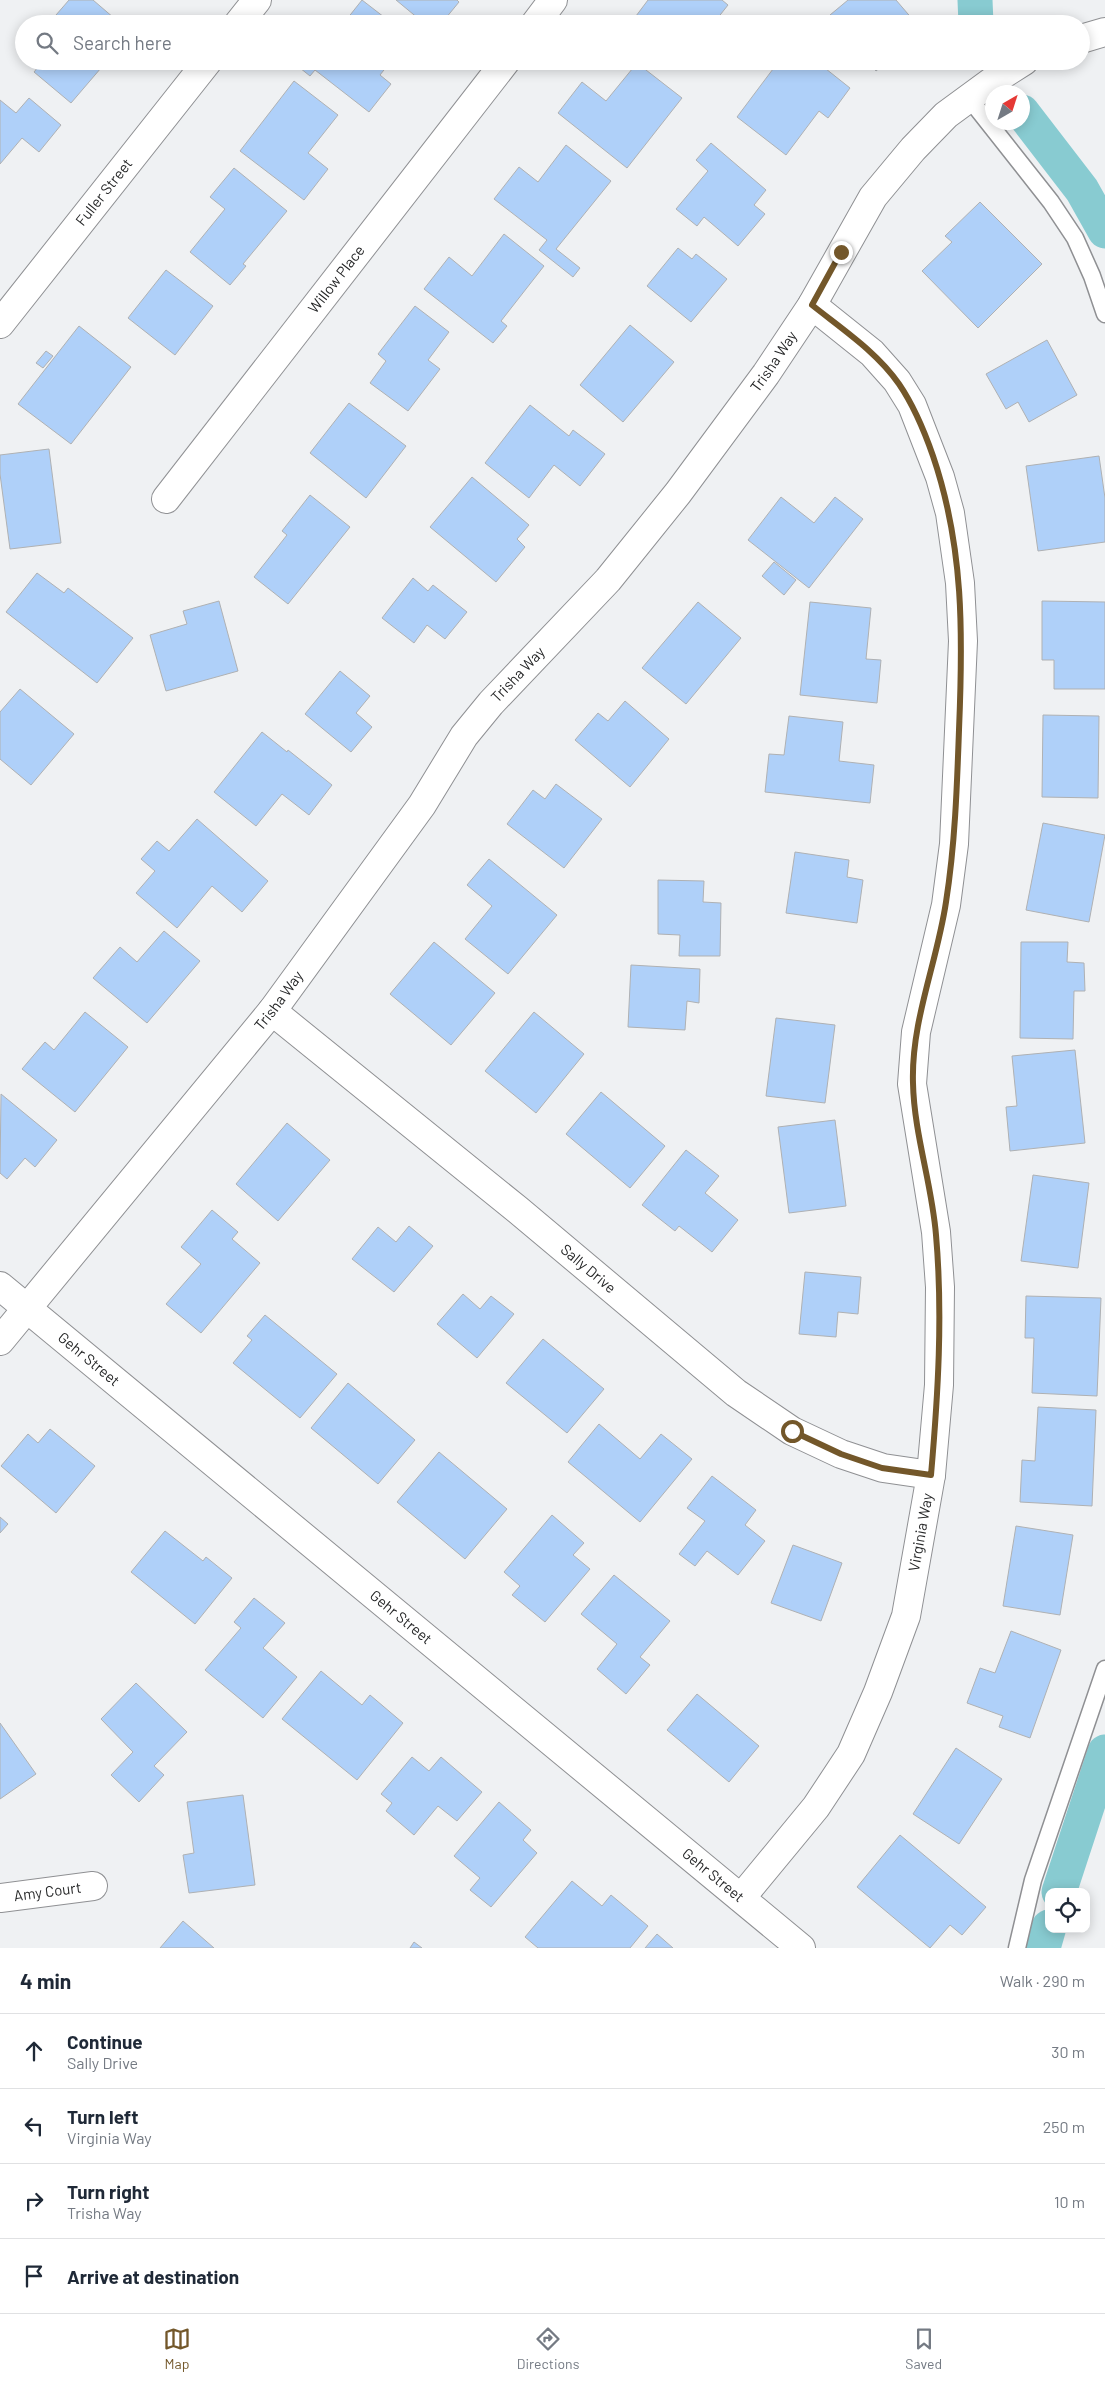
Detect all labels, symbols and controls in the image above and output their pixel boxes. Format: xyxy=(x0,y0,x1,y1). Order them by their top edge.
search box xyxy=(15,15,1090,70)
icon: search xyxy=(33,29,61,57)
text: Search here xyxy=(73,31,172,54)
north arrow xyxy=(985,85,1030,130)
street label: Fuller Street xyxy=(71,154,136,229)
street label: Willow Place xyxy=(304,241,368,316)
route end xyxy=(830,241,853,264)
street label: Trisha Way xyxy=(746,327,800,395)
street label: Trisha Way xyxy=(487,642,548,706)
street label: Trisha Way xyxy=(250,967,306,1034)
street label: Sally Drive xyxy=(557,1240,620,1296)
street label: Gehr Street xyxy=(55,1328,124,1389)
route start xyxy=(781,1420,804,1443)
street label: Virginia Way xyxy=(904,1491,936,1573)
street label: Gehr Street xyxy=(367,1586,436,1647)
street label: Gehr Street xyxy=(679,1844,748,1905)
street label: Amy Court xyxy=(13,1878,82,1904)
map controls xyxy=(1045,1888,1090,1933)
button: locate xyxy=(1045,1888,1090,1933)
text: 4 min xyxy=(20,1968,71,1993)
text: Walk · 290 m xyxy=(1000,1971,1085,1990)
text: Continue xyxy=(67,2030,143,2053)
icon: ahead xyxy=(20,2037,48,2065)
text: 30 m xyxy=(1051,2042,1085,2061)
text: Sally Drive xyxy=(67,2053,138,2072)
text: Turn left xyxy=(67,2105,138,2128)
icon: left xyxy=(20,2112,48,2140)
text: 250 m xyxy=(1043,2117,1085,2136)
text: Virginia Way xyxy=(67,2128,152,2147)
text: Turn right xyxy=(67,2180,149,2203)
icon: right xyxy=(20,2187,48,2215)
text: 10 m xyxy=(1054,2192,1085,2211)
text: Trisha Way xyxy=(67,2203,142,2222)
icon: arrive xyxy=(20,2262,48,2290)
text: Arrive at destination xyxy=(67,2265,239,2288)
tab: Map xyxy=(163,2325,191,2372)
tab: Directions xyxy=(517,2325,579,2372)
tab: Saved xyxy=(905,2325,942,2372)

